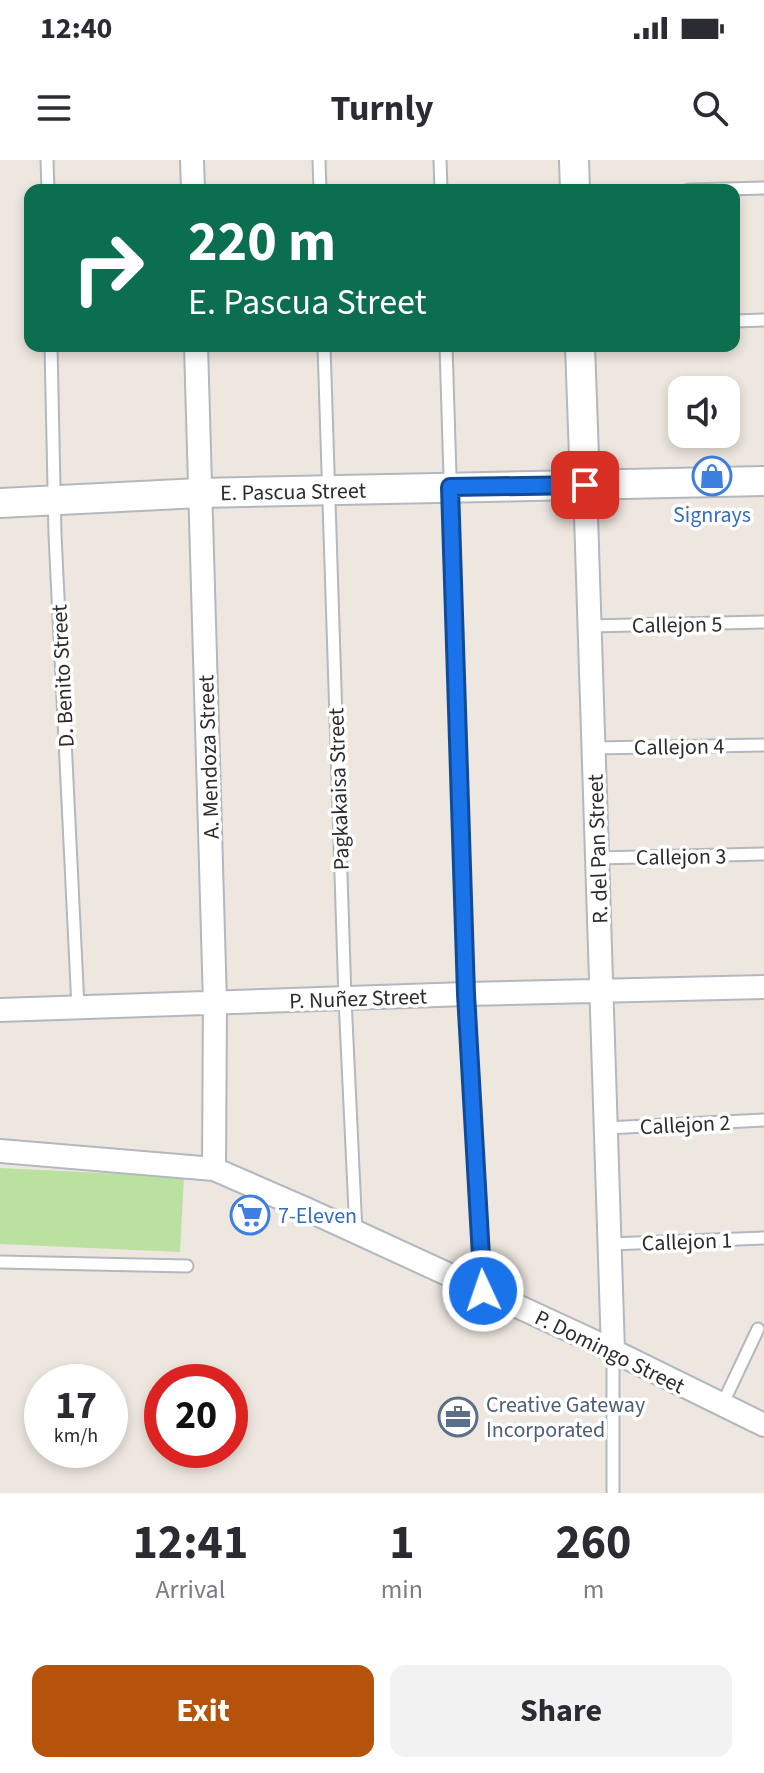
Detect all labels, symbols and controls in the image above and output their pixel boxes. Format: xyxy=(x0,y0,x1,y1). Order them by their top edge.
text: 12:40 xyxy=(40,7,112,50)
text: Turnly xyxy=(331,83,433,134)
icon: menu xyxy=(32,86,76,130)
icon: search xyxy=(688,86,732,130)
text: 220 m xyxy=(188,203,336,282)
icon: right xyxy=(56,216,160,320)
text: E. Pascua Street xyxy=(188,277,427,328)
map controls xyxy=(668,376,740,448)
button: sound xyxy=(668,376,740,448)
pin xyxy=(551,451,619,519)
shop icon: Signrays xyxy=(691,455,733,497)
icon: arrive xyxy=(563,463,607,507)
street label: E. Pascua Street xyxy=(220,475,367,509)
place label: Signrays xyxy=(673,499,751,531)
street label: D. Benito Street xyxy=(43,603,83,748)
street label: Callejon 5 xyxy=(631,608,723,642)
street label: A. Mendoza Street xyxy=(190,674,228,840)
street label: Pagkakaisa Street xyxy=(320,707,358,871)
street label: Callejon 4 xyxy=(633,730,725,764)
street label: R. del Pan Street xyxy=(579,773,617,924)
street label: Callejon 3 xyxy=(635,840,727,874)
street label: P. Nuñez Street xyxy=(289,981,428,1017)
street label: Callejon 2 xyxy=(639,1107,731,1143)
supermarket icon: 7-Eleven xyxy=(229,1194,271,1236)
place label: 7-Eleven xyxy=(278,1200,357,1232)
street label: Callejon 1 xyxy=(641,1224,733,1260)
position arrow xyxy=(441,1249,525,1333)
street label: P. Domingo Street xyxy=(529,1302,690,1402)
speed limit sign: 20 xyxy=(144,1364,248,1468)
text: 17 xyxy=(55,1377,97,1434)
place label: Creative Gateway Incorporated xyxy=(486,1389,646,1446)
office icon: Creative Gateway Incorporated xyxy=(437,1396,479,1438)
text: km/h xyxy=(54,1422,98,1450)
text: 12:41 xyxy=(132,1509,248,1577)
text: 1 xyxy=(389,1509,415,1577)
text: 260 xyxy=(555,1509,631,1577)
text: Arrival xyxy=(155,1571,225,1608)
text: min xyxy=(381,1571,423,1608)
text: m xyxy=(583,1571,604,1608)
button: Exit xyxy=(32,1665,374,1757)
button: Share xyxy=(390,1665,732,1757)

